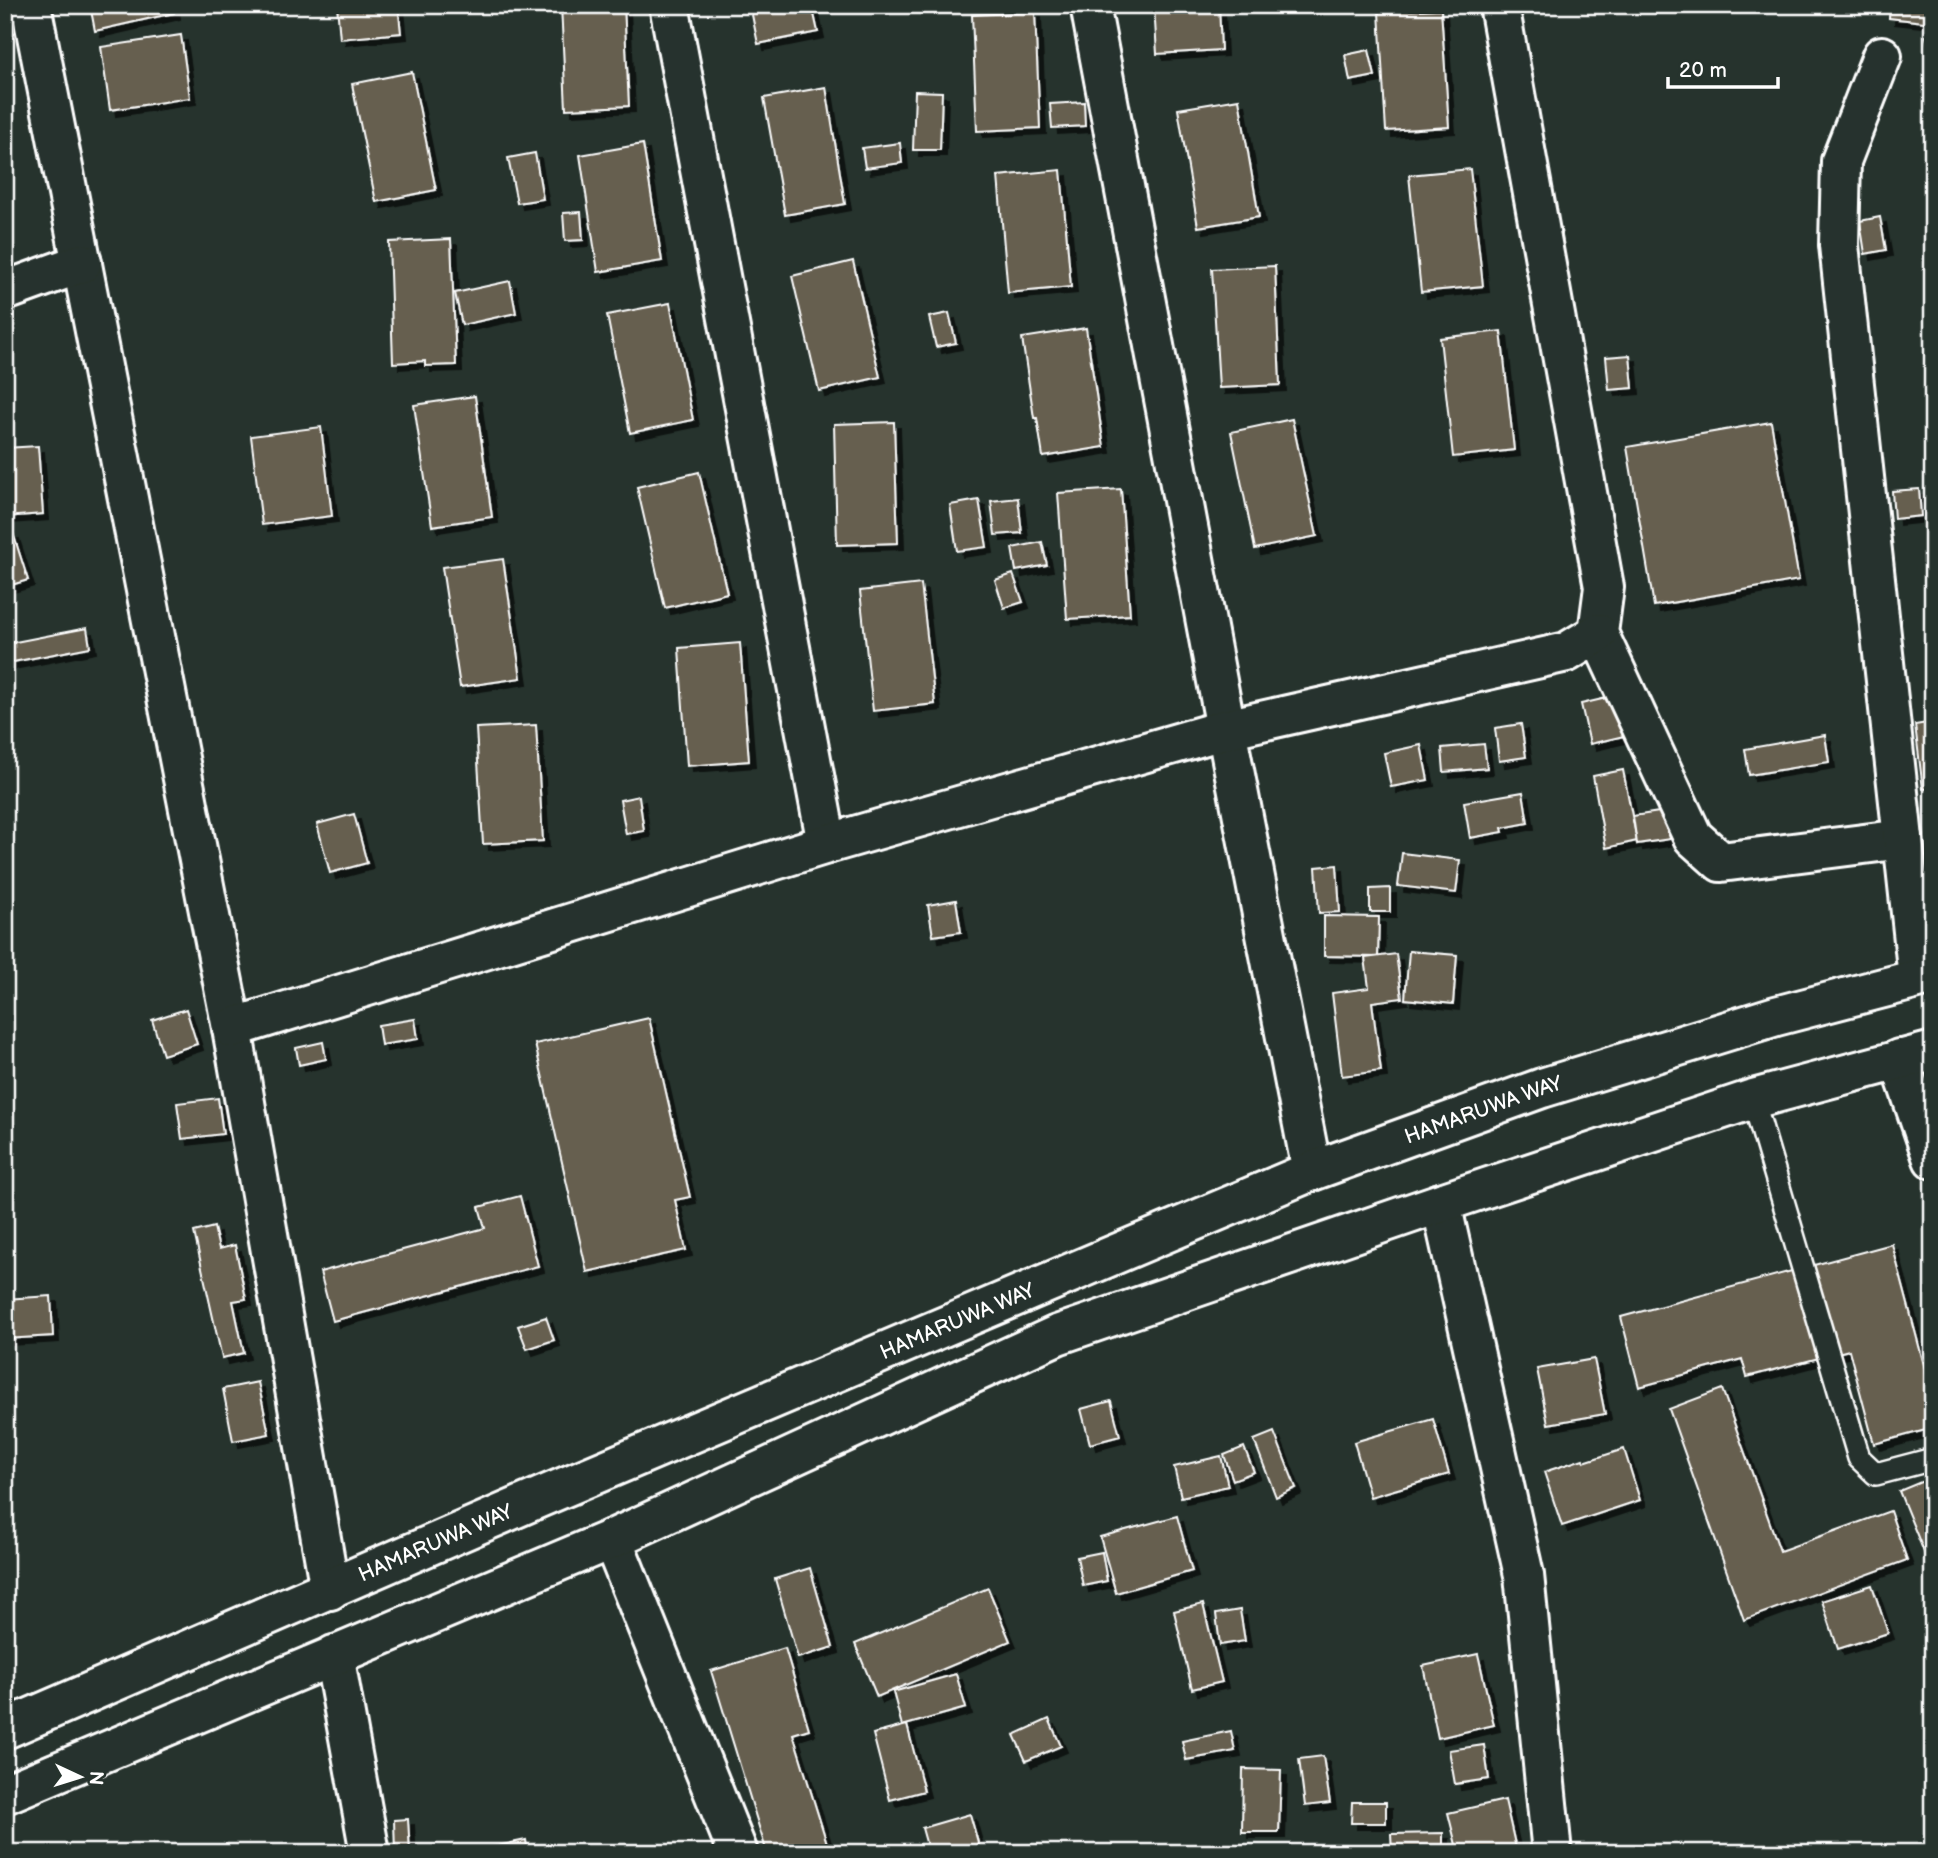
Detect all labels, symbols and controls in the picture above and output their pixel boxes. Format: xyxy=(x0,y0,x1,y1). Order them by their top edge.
scale bar xyxy=(1668,46,1779,90)
text: 20 m xyxy=(1679,58,1727,83)
street label: HAMARUWA WAY xyxy=(1401,1070,1566,1149)
street label: HAMARUWA WAY xyxy=(876,1277,1039,1365)
street label: HAMARUWA WAY xyxy=(355,1498,517,1587)
north arrow xyxy=(46,1742,116,1812)
text: N xyxy=(83,1770,107,1786)

